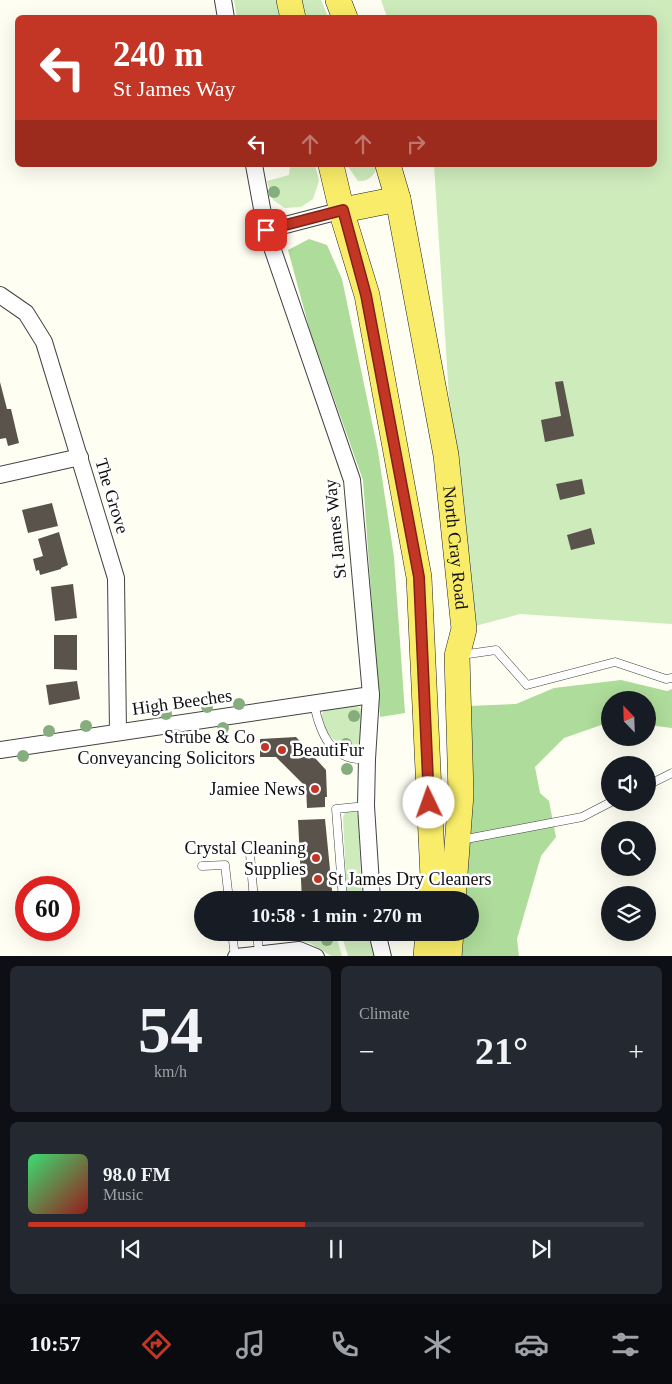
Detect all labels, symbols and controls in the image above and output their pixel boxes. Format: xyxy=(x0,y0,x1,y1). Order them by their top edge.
icon: left xyxy=(30,35,95,100)
text: 240 m xyxy=(113,35,203,74)
text: St James Way xyxy=(113,76,235,101)
icon: left xyxy=(243,130,271,158)
icon: ahead xyxy=(296,130,324,158)
icon: ahead xyxy=(349,130,377,158)
icon: right xyxy=(402,130,430,158)
pin xyxy=(245,209,287,251)
icon: arrive xyxy=(252,216,280,244)
street label: The Grove xyxy=(91,456,133,536)
street label: St James Way xyxy=(320,478,350,580)
street label: North Cray Road xyxy=(439,485,472,610)
street label: High Beeches xyxy=(131,685,233,719)
north arrow xyxy=(601,691,656,746)
map controls xyxy=(601,691,656,941)
place label: Strube & Co Conveyancing Solicitors xyxy=(78,727,255,768)
place label: BeautiFur xyxy=(292,740,364,760)
marker: Strube & Co Conveyancing Solicitors xyxy=(259,741,271,753)
marker: BeautiFur xyxy=(276,744,288,756)
button: sound xyxy=(601,756,656,811)
position arrow xyxy=(402,776,454,828)
place label: Jamiee News xyxy=(210,779,305,799)
marker: Jamiee News xyxy=(309,783,321,795)
button: search xyxy=(601,821,656,876)
place label: Crystal Cleaning Supplies xyxy=(185,838,306,879)
marker: Crystal Cleaning Supplies xyxy=(310,852,322,864)
place label: St James Dry Cleaners xyxy=(328,869,491,889)
marker: St James Dry Cleaners xyxy=(312,873,324,885)
speed limit sign: 60 xyxy=(15,876,80,941)
button: layers xyxy=(601,886,656,941)
text: 10:58 · 1 min · 270 m xyxy=(251,905,422,926)
text: 54 xyxy=(138,994,203,1066)
text: Climate xyxy=(359,1005,410,1022)
text: 21° xyxy=(475,1030,528,1072)
text: − xyxy=(359,1036,375,1067)
text: + xyxy=(628,1036,644,1067)
text: km/h xyxy=(154,1063,187,1080)
text: 98.0 FM xyxy=(103,1164,171,1185)
text: Music xyxy=(103,1186,143,1203)
icon: previous xyxy=(117,1235,145,1263)
icon: pause xyxy=(322,1235,350,1263)
icon: next xyxy=(527,1235,555,1263)
icon: directions xyxy=(139,1327,174,1362)
icon: music xyxy=(233,1327,268,1362)
icon: phone xyxy=(327,1327,362,1362)
icon: climate xyxy=(420,1327,455,1362)
icon: car xyxy=(514,1327,549,1362)
icon: filters xyxy=(608,1327,643,1362)
text: 10:57 xyxy=(29,1331,81,1356)

